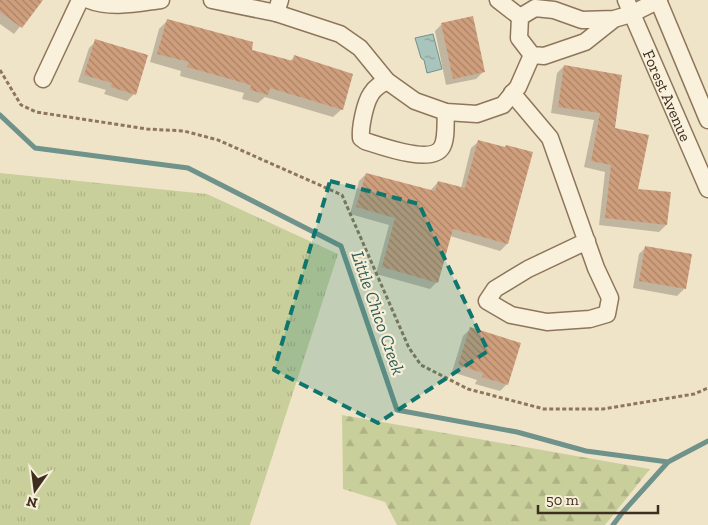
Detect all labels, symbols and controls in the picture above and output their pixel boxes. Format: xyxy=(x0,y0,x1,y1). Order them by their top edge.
street label: Forest Avenue xyxy=(639,47,696,144)
water label: Little Chico Creek xyxy=(347,248,409,378)
north arrow xyxy=(10,465,60,515)
scale bar xyxy=(538,482,658,514)
text: 50 m xyxy=(546,491,579,509)
text: N xyxy=(24,493,39,512)

